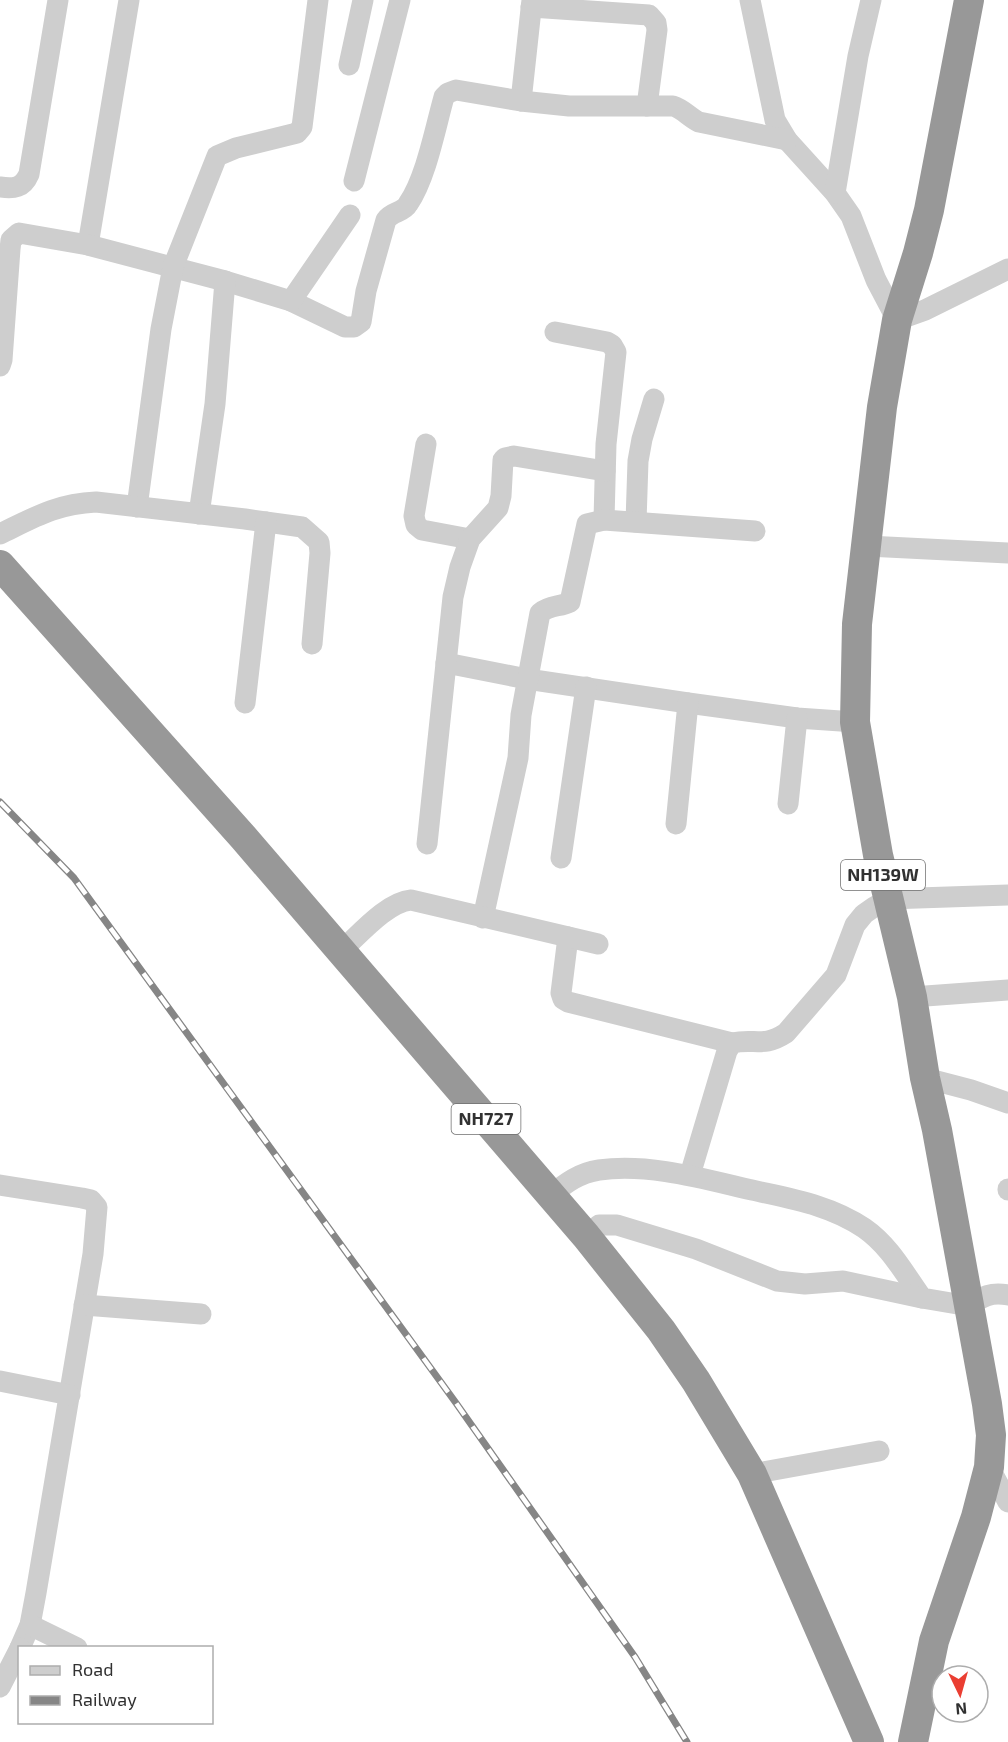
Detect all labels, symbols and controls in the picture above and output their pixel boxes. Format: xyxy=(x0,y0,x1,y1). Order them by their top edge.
road number: NH139W xyxy=(841,860,925,890)
road number: NH727 xyxy=(452,1104,520,1134)
legend xyxy=(18,1646,213,1724)
text: Road xyxy=(72,1658,113,1680)
north arrow xyxy=(930,1664,990,1724)
text: Railway xyxy=(72,1688,137,1710)
text: N xyxy=(955,1699,968,1719)

